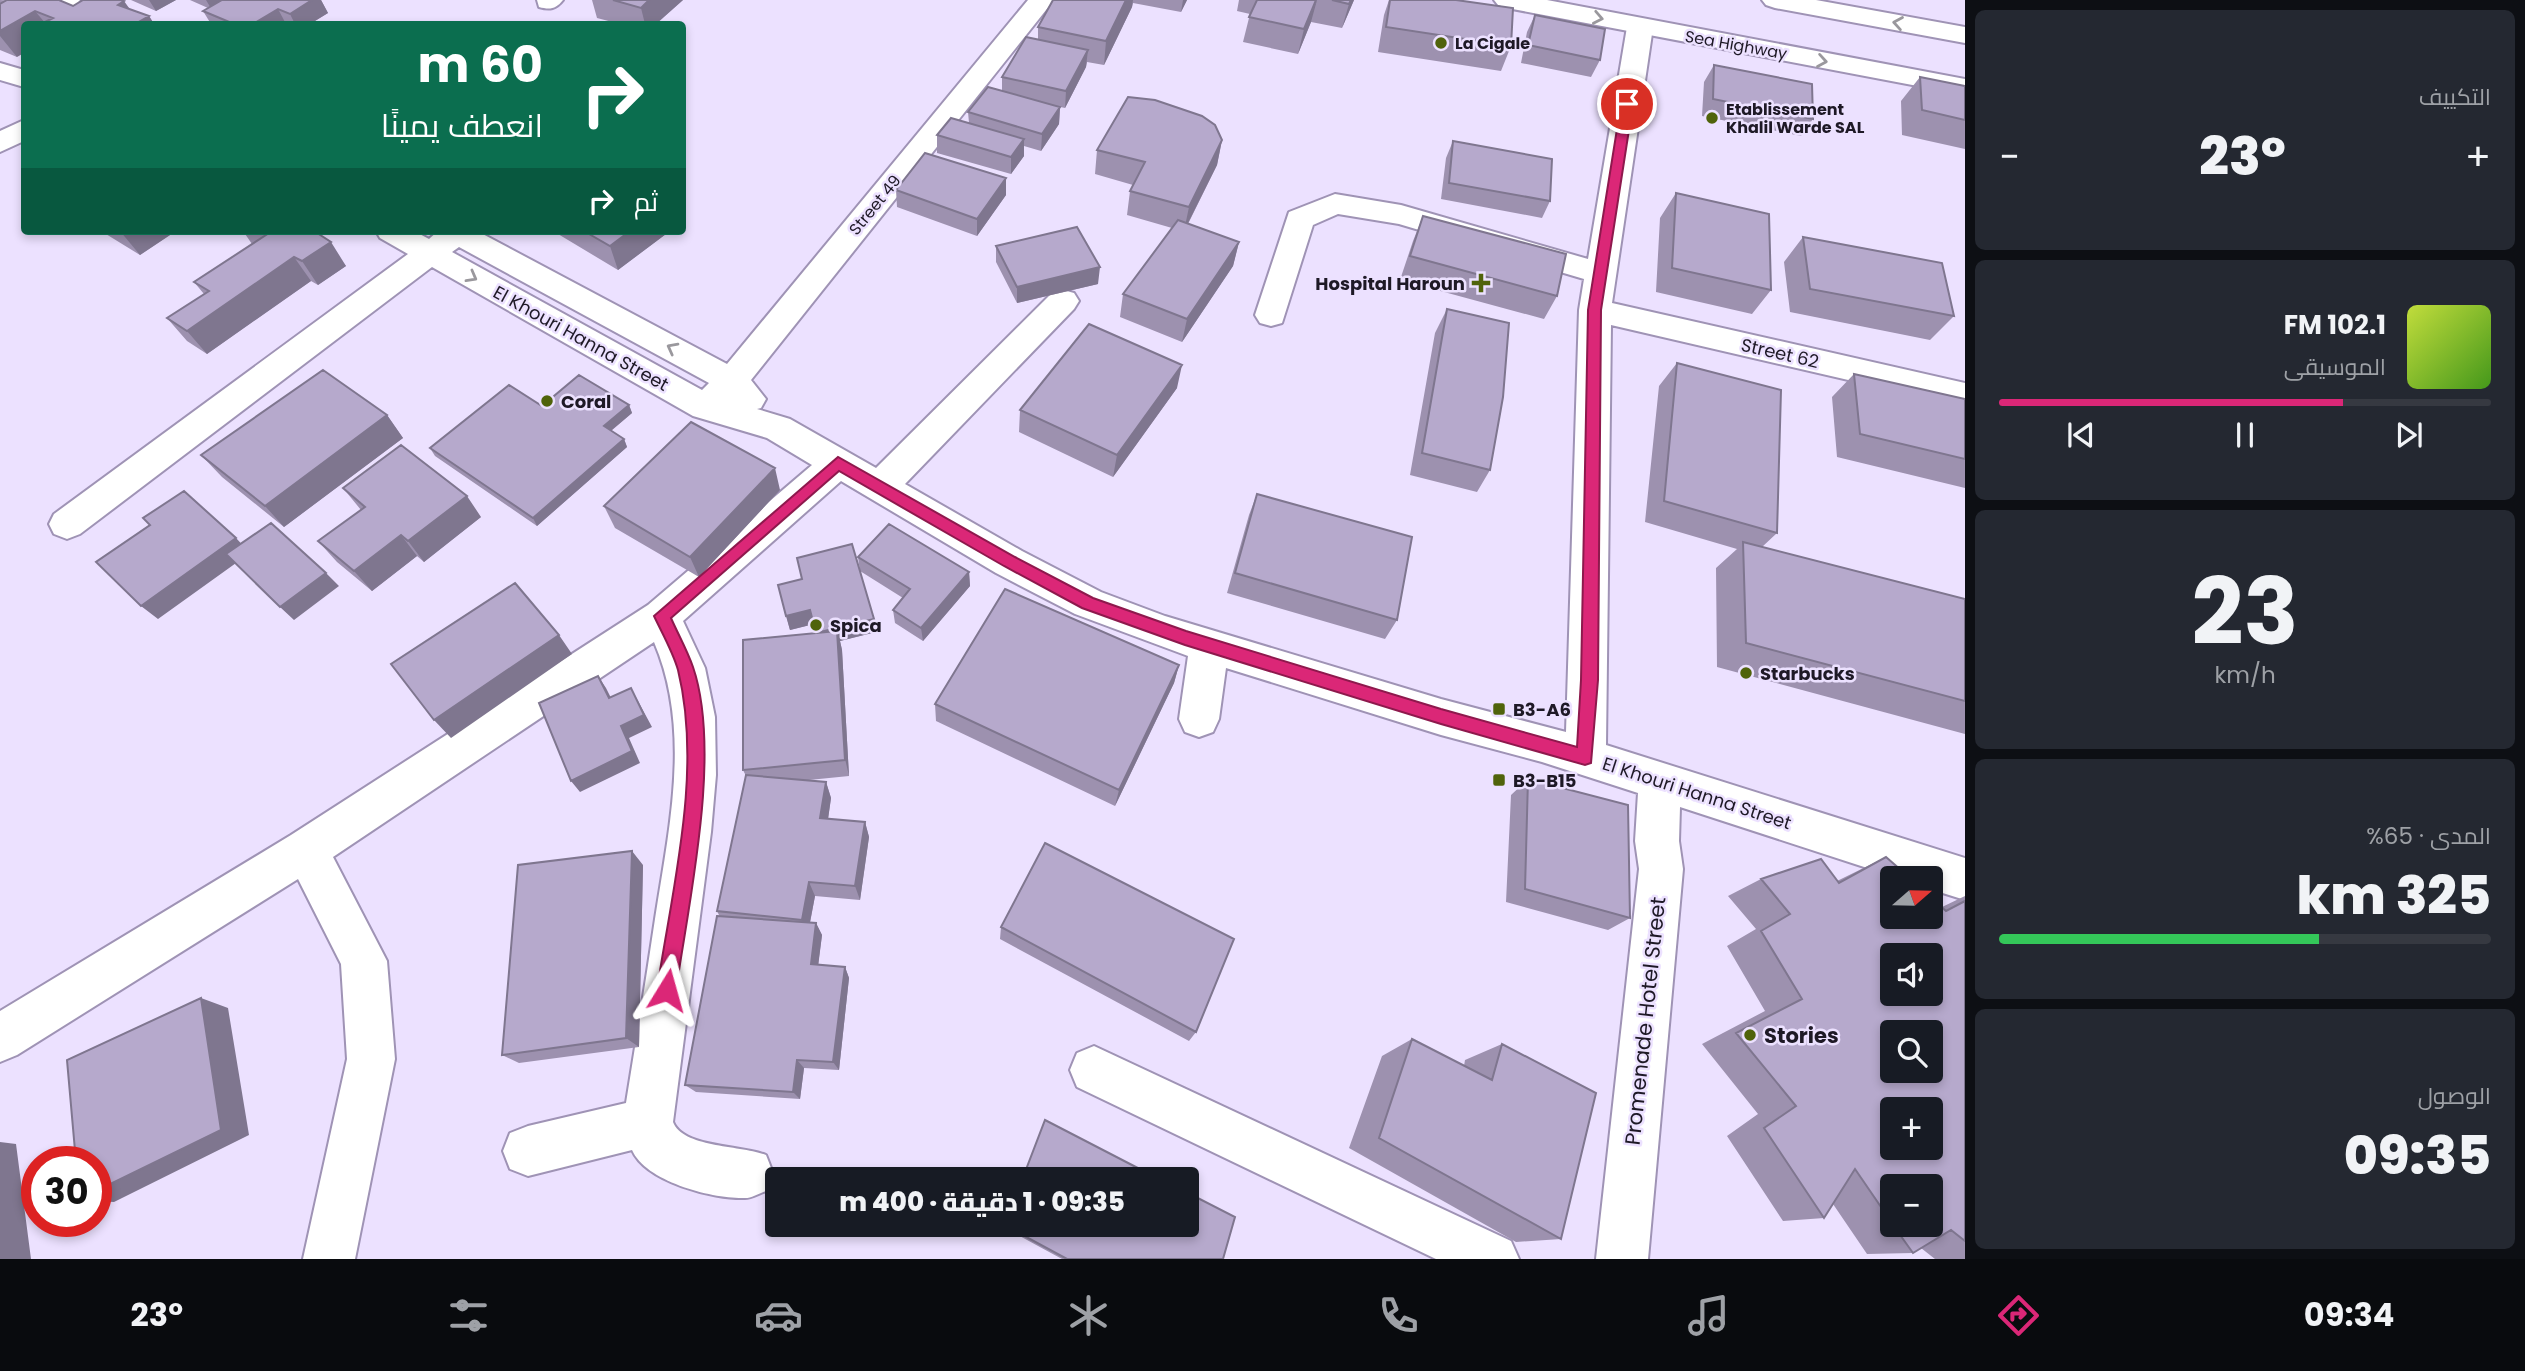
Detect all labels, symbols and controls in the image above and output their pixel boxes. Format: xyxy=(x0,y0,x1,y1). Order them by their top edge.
one-way arrow xyxy=(1592,10,1604,25)
one-way arrow xyxy=(1892,16,1904,31)
street label: Sea Highway xyxy=(1683,25,1789,65)
text: 60 m xyxy=(418,31,543,99)
place label: La Cigale xyxy=(1455,32,1530,55)
marker: La Cigale xyxy=(1433,35,1449,51)
icon: right xyxy=(567,49,658,140)
one-way arrow xyxy=(1816,52,1828,67)
pin xyxy=(1597,74,1657,134)
text: التكييف xyxy=(2419,81,2491,113)
icon: arrive xyxy=(1608,85,1646,123)
place label: Etablissement Khalil Warde SAL xyxy=(1726,98,1865,139)
text: انعطف يمينًا xyxy=(381,103,543,148)
marker: Etablissement Khalil Warde SAL xyxy=(1704,110,1720,126)
text: 23° xyxy=(2199,120,2286,193)
text: − xyxy=(1999,130,2020,183)
text: + xyxy=(2465,130,2491,183)
street label: Street 49 xyxy=(844,170,906,240)
icon: right xyxy=(582,182,620,220)
text: ثم xyxy=(634,184,658,220)
one-way arrow xyxy=(464,269,477,282)
place label: Hospital Haroun xyxy=(1315,271,1465,296)
marker: Hospital Haroun xyxy=(1471,273,1491,293)
street label: El Khouri Hanna Street xyxy=(489,279,673,397)
text: 102.1 FM xyxy=(2284,307,2386,343)
street label: Street 62 xyxy=(1739,332,1821,374)
one-way arrow xyxy=(666,343,679,357)
text: الموسيقى xyxy=(2284,351,2386,383)
place label: Coral xyxy=(561,389,611,414)
marker: Coral xyxy=(539,393,555,409)
icon: previous xyxy=(2062,416,2100,454)
icon: pause xyxy=(2226,416,2264,454)
icon: next xyxy=(2390,416,2428,454)
text: 23 xyxy=(2191,548,2299,676)
place label: Spica xyxy=(830,613,882,638)
marker: Spica xyxy=(808,617,824,633)
text: km/h xyxy=(2214,659,2276,691)
place label: Starbucks xyxy=(1760,661,1855,686)
marker: Starbucks xyxy=(1738,665,1754,681)
place label: B3-A6 xyxy=(1513,697,1571,722)
marker: B3-A6 xyxy=(1491,701,1507,717)
street label: El Khouri Hanna Street xyxy=(1599,751,1795,835)
place label: B3-B15 xyxy=(1513,768,1577,793)
marker: B3-B15 xyxy=(1491,772,1507,788)
text: المدى · 65% xyxy=(2366,820,2491,852)
text: 325 km xyxy=(2297,859,2491,932)
north arrow xyxy=(1880,866,1942,929)
map controls xyxy=(1880,866,1943,1237)
street label: Promenade Hotel Street xyxy=(1618,895,1672,1147)
button: sound xyxy=(1880,943,1943,1006)
position arrow xyxy=(630,953,704,1027)
button: search xyxy=(1880,1020,1943,1083)
place label: Stories xyxy=(1764,1021,1839,1050)
marker: Stories xyxy=(1742,1027,1758,1043)
text: الوصول xyxy=(2418,1080,2491,1112)
button: + xyxy=(1880,1097,1943,1160)
text: 09:35 xyxy=(2344,1119,2491,1192)
speed limit sign: 30 xyxy=(21,1146,112,1237)
button: − xyxy=(1880,1174,1943,1237)
text: 09:35 · 1 دقيقة · 400 m xyxy=(839,1184,1125,1220)
icon: filters xyxy=(444,1291,493,1340)
icon: car xyxy=(754,1291,803,1340)
icon: climate xyxy=(1064,1291,1113,1340)
icon: phone xyxy=(1374,1291,1423,1340)
icon: music xyxy=(1684,1291,1733,1340)
icon: directions xyxy=(1994,1291,2043,1340)
text: 23° xyxy=(131,1292,183,1337)
text: 09:34 xyxy=(2304,1292,2395,1337)

